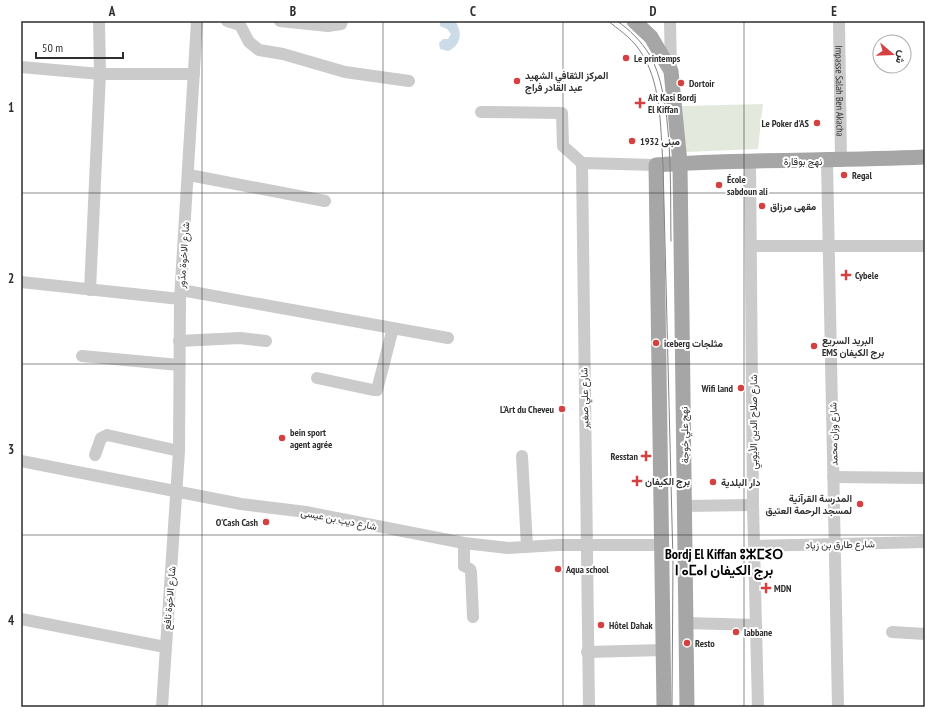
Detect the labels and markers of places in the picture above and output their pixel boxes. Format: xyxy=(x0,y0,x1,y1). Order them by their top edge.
place label: Le printemps xyxy=(634,52,681,65)
marker: Le printemps xyxy=(621,53,631,63)
place label: المركز الثقافي الشهيد عبد القادر فراج xyxy=(525,69,608,95)
marker: المركز الثقافي الشهيد عبد القادر فراج xyxy=(512,76,522,86)
place label: Dortoir xyxy=(689,77,715,90)
marker: Dortoir xyxy=(676,78,686,88)
place label: Ait Kasi Bordj El Kiffan xyxy=(647,91,696,116)
marker: Ait Kasi Bordj El Kiffan xyxy=(635,98,645,108)
place label: Le Poker d'AS xyxy=(762,117,810,130)
marker: Le Poker d'AS xyxy=(812,118,822,128)
place label: مبنى 1932 xyxy=(640,135,681,148)
marker: مبنى 1932 xyxy=(627,136,637,146)
place label: Regal xyxy=(852,169,872,182)
marker: Regal xyxy=(839,170,849,180)
place label: École sabdoun ali xyxy=(727,173,768,198)
marker: École sabdoun ali xyxy=(714,180,724,190)
place label: مقهى مرزاق xyxy=(770,200,817,213)
marker: مقهى مرزاق xyxy=(757,201,767,211)
marker: Cybele xyxy=(840,269,852,281)
place label: Cybele xyxy=(855,269,879,282)
place label: البريد السريع EMS برج الكيفان xyxy=(822,334,884,360)
place label: iceberg مثلجات xyxy=(664,337,724,350)
marker: iceberg مثلجات xyxy=(651,338,661,348)
marker: البريد السريع EMS برج الكيفان xyxy=(809,341,819,351)
place label: Wifi land xyxy=(700,382,734,395)
marker: Wifi land xyxy=(736,383,746,393)
place label: L'Art du Cheveu xyxy=(500,403,555,416)
marker: L'Art du Cheveu xyxy=(557,404,567,414)
place label: bein sport agent agrée xyxy=(290,426,332,451)
marker: bein sport agent agrée xyxy=(277,433,287,443)
place label: Resstan xyxy=(611,450,638,463)
marker: Resstan xyxy=(641,451,651,461)
place label: برج الكيفان xyxy=(645,475,690,489)
marker: برج الكيفان xyxy=(632,476,642,486)
place label: دار البلدية xyxy=(721,476,760,489)
marker: دار البلدية xyxy=(708,477,718,487)
place label: المدرسة القرآنية لمسجد الرحمة العتيق xyxy=(765,492,852,517)
marker: المدرسة القرآنية لمسجد الرحمة العتيق xyxy=(855,499,865,509)
place label: O'Cash Cash xyxy=(216,516,258,529)
marker: O'Cash Cash xyxy=(261,517,271,527)
place label: Aqua school xyxy=(565,563,609,576)
marker: Aqua school xyxy=(553,564,563,574)
place label: MDN xyxy=(774,582,791,595)
marker: MDN xyxy=(761,583,771,593)
place label: Hôtel Dahak xyxy=(609,619,654,632)
marker: Hôtel Dahak xyxy=(596,620,606,630)
place label: labbane xyxy=(744,626,772,639)
marker: labbane xyxy=(731,627,741,637)
place label: Resto xyxy=(695,637,715,650)
marker: Resto xyxy=(682,638,692,648)

